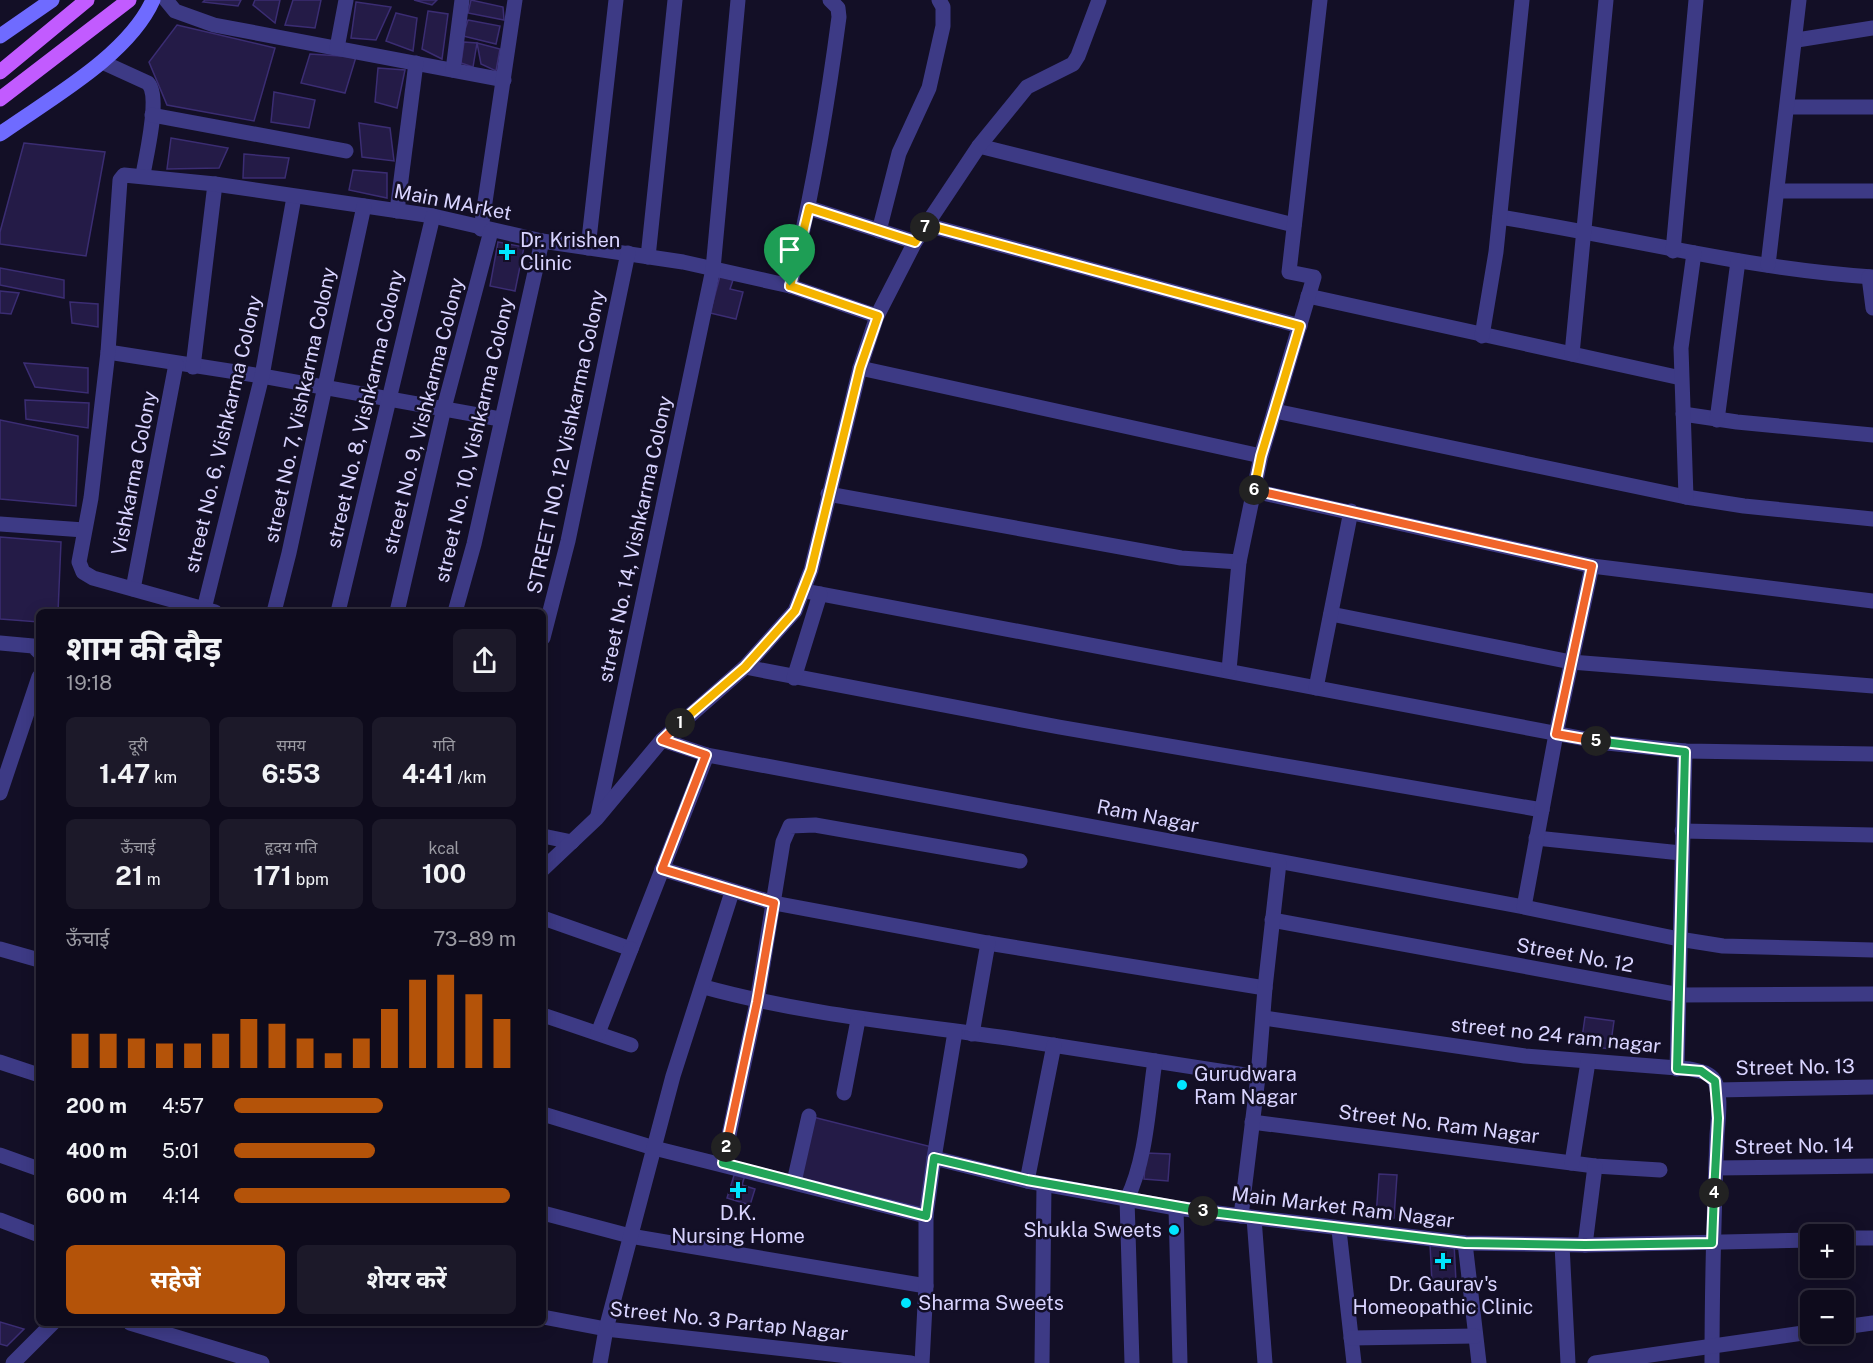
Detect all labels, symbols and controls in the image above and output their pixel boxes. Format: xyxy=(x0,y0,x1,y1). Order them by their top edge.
street label: Main MArket xyxy=(392,179,514,225)
pin: 7 xyxy=(910,212,940,242)
text: 7 xyxy=(920,217,930,236)
pin xyxy=(764,224,815,286)
place label: Dr. Krishen Clinic xyxy=(520,228,620,275)
icon: arrive xyxy=(773,233,806,266)
marker: Dr. Krishen Clinic xyxy=(498,243,516,261)
street label: street No. 7, Vishkarma Colony xyxy=(259,265,341,545)
street label: street No. 8, Vishkarma Colony xyxy=(321,267,409,550)
street label: street No. 9, Vishkarma Colony xyxy=(377,275,469,557)
street label: STREET NO. 12 Vishkarma Colony xyxy=(522,288,610,596)
street label: street No. 6, Vishkarma Colony xyxy=(179,293,267,575)
street label: street No. 10, Vishkarma Colony xyxy=(429,295,519,585)
street label: Vishkarma Colony xyxy=(106,389,162,557)
street label: street No. 14, Vishkarma Colony xyxy=(593,393,677,684)
pin: 6 xyxy=(1239,475,1269,505)
text: 6 xyxy=(1249,480,1259,499)
text: शाम की दौड़ xyxy=(66,629,221,667)
button: share xyxy=(453,629,516,692)
text: 19:18 xyxy=(66,671,112,695)
pin: 1 xyxy=(665,708,695,738)
text: 1 xyxy=(677,713,683,732)
pin: 5 xyxy=(1581,726,1611,756)
text: 5 xyxy=(1591,731,1601,750)
text: दूरी xyxy=(128,736,148,755)
text: समय xyxy=(276,736,306,755)
text: गति xyxy=(433,736,455,755)
text: 1.47 xyxy=(99,758,150,789)
text: 6:53 xyxy=(261,758,321,789)
text: 4:41 xyxy=(402,758,454,789)
text: km xyxy=(150,768,177,787)
text: /km xyxy=(454,768,486,787)
street label: Ram Nagar xyxy=(1095,794,1201,838)
text: ऊँचाई xyxy=(121,838,155,857)
text: हृदय गति xyxy=(265,838,317,857)
text: kcal xyxy=(429,839,459,858)
text: 100 xyxy=(422,858,466,889)
text: 21 xyxy=(115,860,143,891)
text: 171 xyxy=(253,860,292,891)
text: m xyxy=(143,870,161,889)
text: bpm xyxy=(292,870,329,889)
text: ऊँचाई xyxy=(66,927,109,951)
text: 73–89 m xyxy=(433,927,516,951)
street label: Street No. 12 xyxy=(1514,933,1636,977)
street label: street no 24 ram nagar xyxy=(1450,1012,1663,1058)
street label: Street No. 13 xyxy=(1735,1054,1855,1080)
place label: Gurudwara Ram Nagar xyxy=(1194,1062,1298,1109)
marker: Gurudwara Ram Nagar xyxy=(1175,1078,1189,1092)
text: 200 m xyxy=(66,1094,127,1118)
text: 4:57 xyxy=(162,1094,204,1118)
street label: Street No. Ram Nagar xyxy=(1337,1100,1541,1148)
pin: 2 xyxy=(711,1132,741,1162)
street label: Street No. 14 xyxy=(1734,1133,1854,1159)
text: 2 xyxy=(721,1137,731,1156)
text: 400 m xyxy=(66,1139,127,1163)
text: 5:01 xyxy=(162,1139,200,1163)
pin: 4 xyxy=(1699,1178,1729,1208)
marker: D.K. Nursing Home xyxy=(729,1181,747,1199)
street label: Main Market Ram Nagar xyxy=(1230,1181,1456,1233)
text: 4 xyxy=(1709,1183,1719,1202)
text: 600 m xyxy=(66,1184,127,1208)
text: 4:14 xyxy=(162,1184,200,1208)
pin: 3 xyxy=(1188,1196,1218,1226)
place label: D.K. Nursing Home xyxy=(671,1201,805,1248)
text: 3 xyxy=(1198,1201,1208,1220)
place label: Shukla Sweets xyxy=(1023,1218,1162,1242)
marker: Shukla Sweets xyxy=(1167,1223,1181,1237)
map controls xyxy=(1800,1224,1854,1344)
button: + xyxy=(1800,1224,1854,1278)
button: सहेजें xyxy=(66,1245,285,1314)
button: शेयर करें xyxy=(297,1245,516,1314)
marker: Dr. Gaurav's Homeopathic Clinic xyxy=(1434,1252,1452,1270)
place label: Dr. Gaurav's Homeopathic Clinic xyxy=(1353,1272,1533,1319)
button: − xyxy=(1800,1290,1854,1344)
place label: Sharma Sweets xyxy=(918,1291,1064,1315)
marker: Sharma Sweets xyxy=(899,1296,913,1310)
street label: Street No. 3 Partap Nagar xyxy=(608,1297,850,1345)

